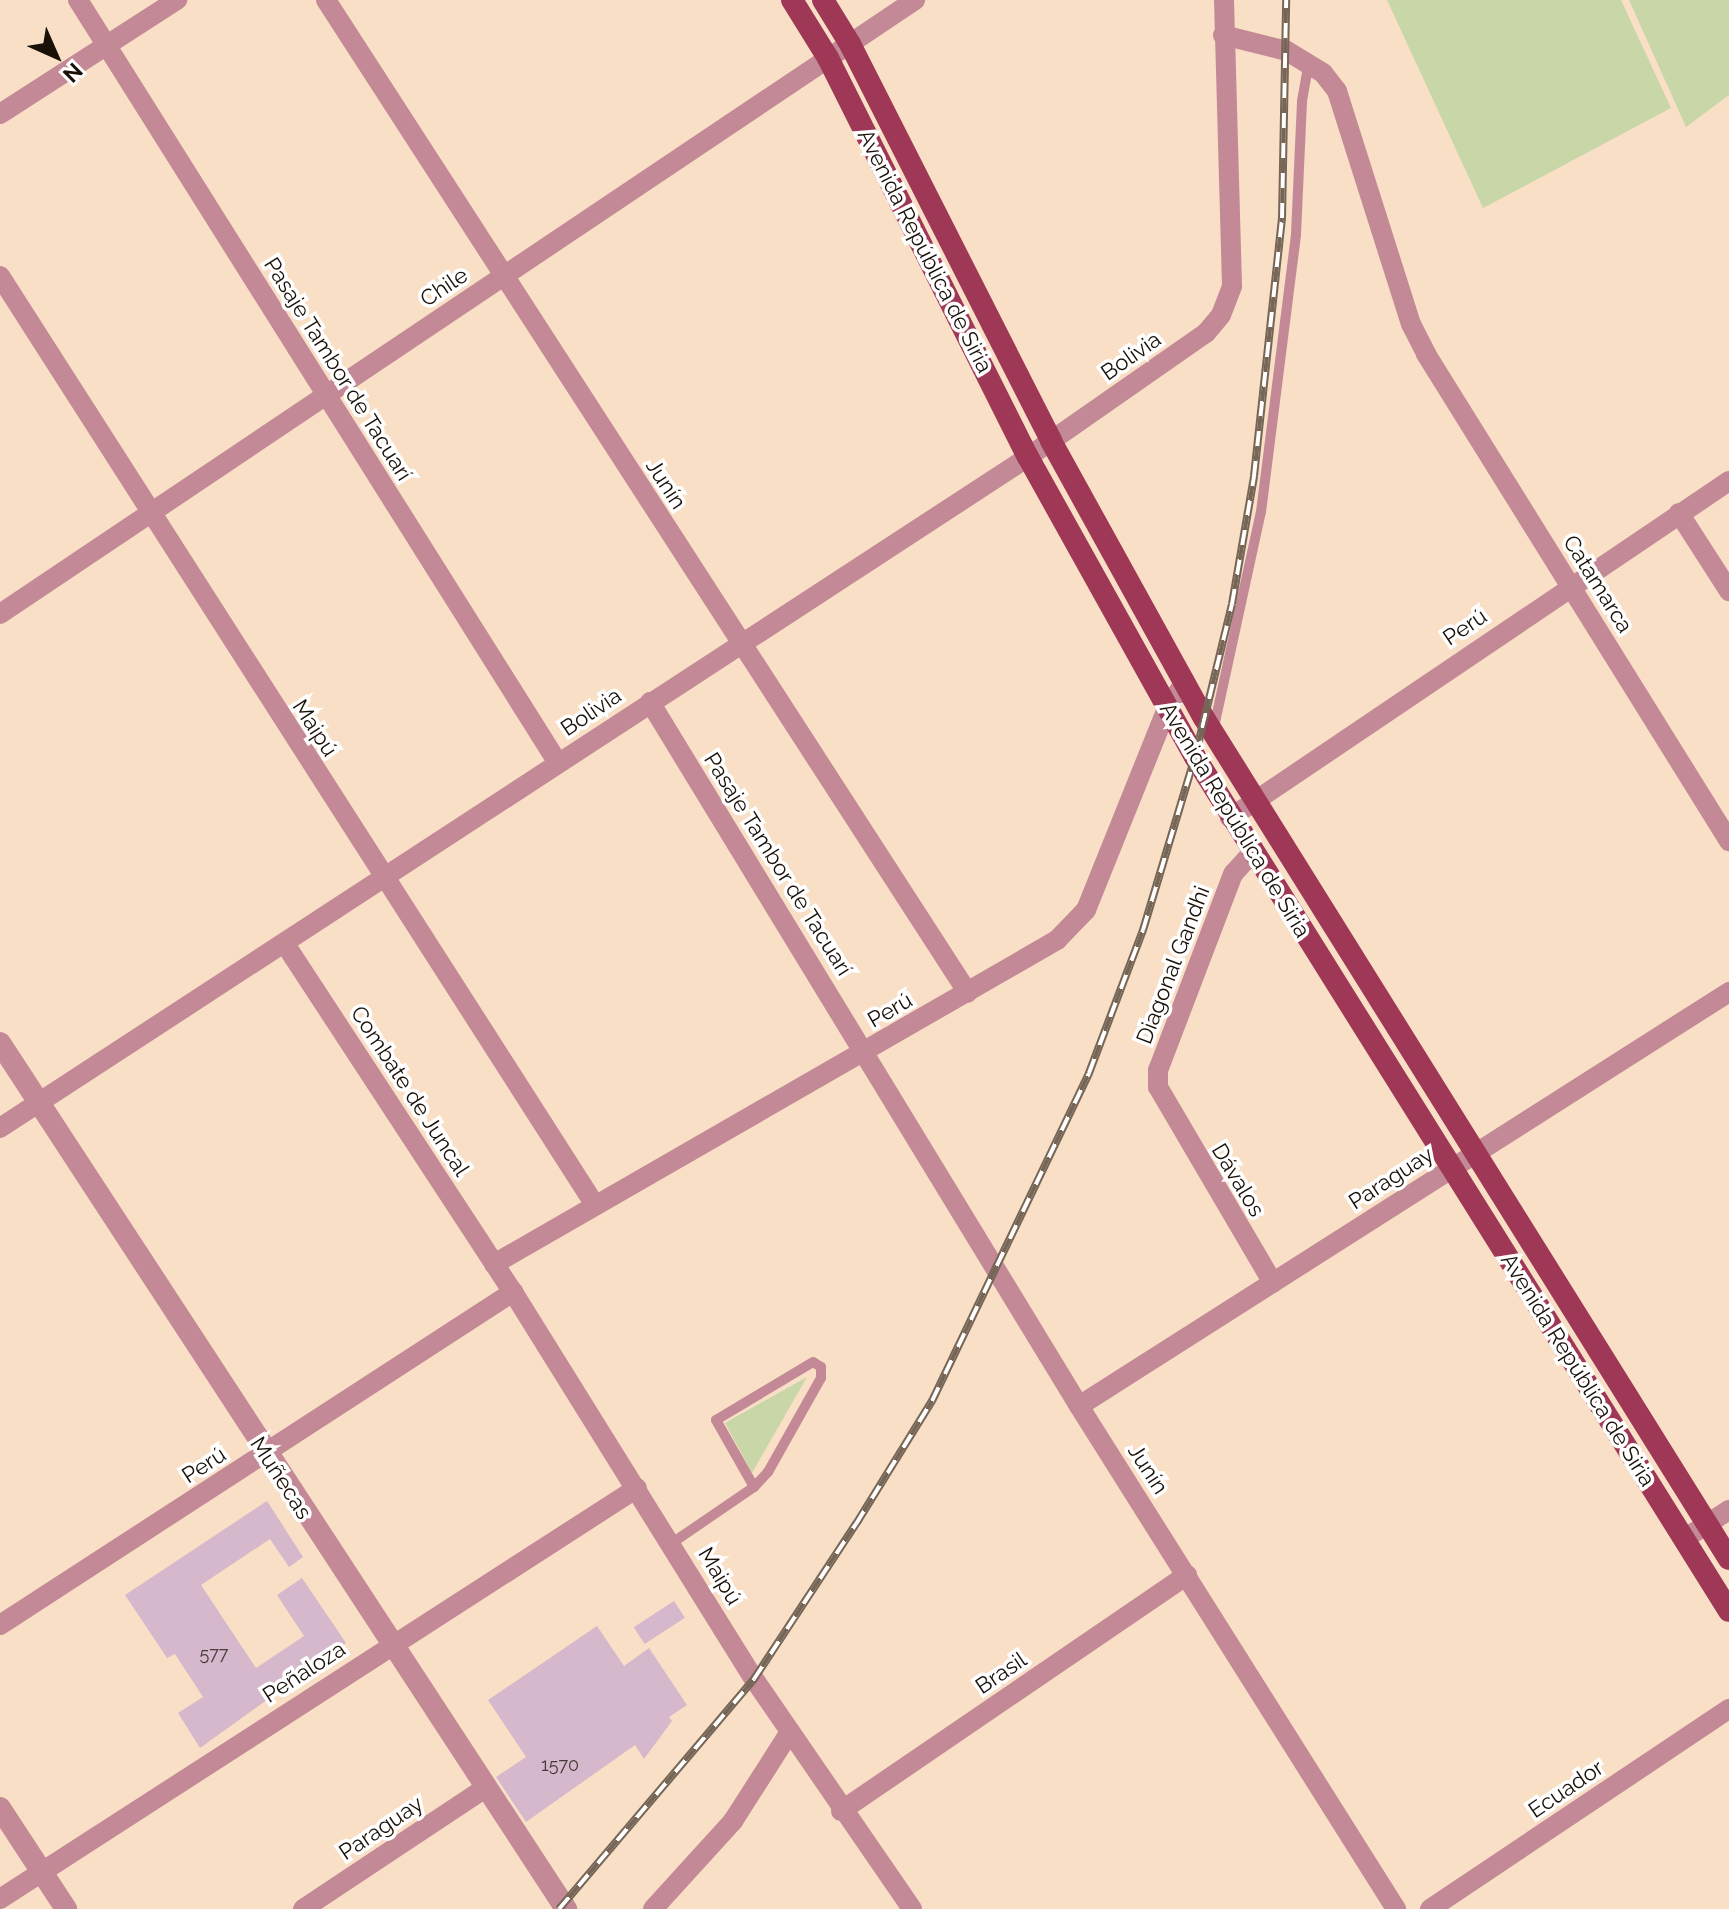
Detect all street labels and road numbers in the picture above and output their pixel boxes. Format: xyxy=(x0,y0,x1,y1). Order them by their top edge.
street label: Avenida República de Siria xyxy=(852,125,998,377)
street label: Pasaje Tambor de Tacuarí xyxy=(258,252,418,486)
street label: Chile xyxy=(415,262,473,312)
street label: Bolivia xyxy=(1096,326,1166,386)
street label: Junín xyxy=(640,454,692,514)
street label: Catamarca xyxy=(1558,530,1638,638)
street label: Perú xyxy=(1438,603,1492,651)
street label: Bolivia xyxy=(556,682,626,742)
street label: Maipú xyxy=(287,695,343,761)
street label: Avenida República de Siria xyxy=(1154,698,1316,942)
street label: Pasaje Tambor de Tacuarí xyxy=(698,747,858,981)
street label: Diagonal Gandhi xyxy=(1131,882,1215,1048)
street label: Perú xyxy=(863,987,917,1033)
street label: Combate de Juncal xyxy=(345,1001,475,1181)
street label: Dávalos xyxy=(1206,1139,1270,1221)
street label: Paraguay xyxy=(1344,1141,1438,1215)
street label: Avenida República de Siria xyxy=(1495,1249,1661,1491)
street label: Muñecas xyxy=(245,1432,317,1524)
street label: Junín xyxy=(1122,1439,1174,1499)
street label: Perú xyxy=(177,1441,231,1489)
street label: Maipú xyxy=(693,1542,747,1610)
street label: Peñaloza xyxy=(258,1636,350,1708)
street label: Brasil xyxy=(971,1646,1031,1700)
street label: Ecuador xyxy=(1524,1754,1608,1824)
street label: Paraguay xyxy=(334,1790,428,1866)

